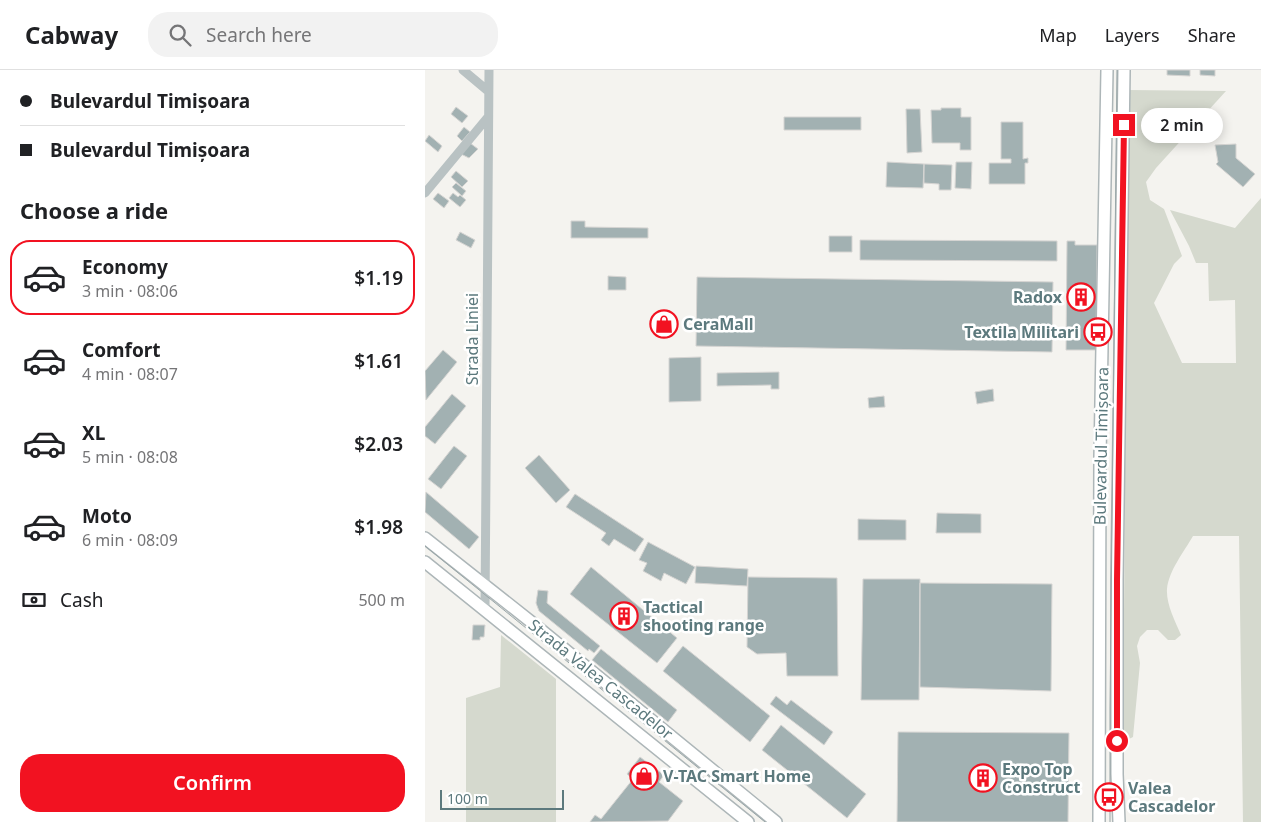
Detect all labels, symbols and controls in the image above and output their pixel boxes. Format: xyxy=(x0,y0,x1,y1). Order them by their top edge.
search box xyxy=(148,12,498,57)
text: Cabway xyxy=(25,18,118,51)
icon: search xyxy=(166,21,194,49)
text: Search here xyxy=(206,22,312,48)
text: Map xyxy=(1039,23,1077,47)
text: Layers xyxy=(1105,23,1160,47)
text: Share xyxy=(1188,23,1236,47)
text: Bulevardul Timișoara xyxy=(50,88,250,114)
callout: 2 min xyxy=(1141,108,1224,142)
route end xyxy=(1113,114,1135,136)
text: 2 min xyxy=(1160,114,1204,136)
text: Bulevardul Timișoara xyxy=(50,137,250,163)
text: Choose a ride xyxy=(20,195,168,225)
text: Economy xyxy=(82,254,168,280)
icon: car xyxy=(22,255,67,300)
text: $1.19 xyxy=(354,265,403,291)
text: 3 min · 08:06 xyxy=(82,280,178,302)
building icon: Radox xyxy=(1066,282,1096,312)
place label: Radox xyxy=(1013,286,1063,308)
street label: Strada Liniei xyxy=(461,293,483,385)
shop icon: CeraMall xyxy=(649,309,679,339)
place label: CeraMall xyxy=(683,313,753,335)
bus stop icon: Textila Militari xyxy=(1083,317,1113,347)
place label: Textila Militari xyxy=(964,321,1079,343)
text: Comfort xyxy=(82,337,161,363)
icon: car xyxy=(22,338,67,383)
text: $1.61 xyxy=(354,348,403,374)
text: 4 min · 08:07 xyxy=(82,363,178,385)
street label: Bulevardul Timișoara xyxy=(1089,367,1113,525)
text: XL xyxy=(82,420,105,446)
icon: car xyxy=(22,421,67,466)
text: $2.03 xyxy=(354,431,403,457)
text: 5 min · 08:08 xyxy=(82,446,178,468)
text: Moto xyxy=(82,503,132,529)
icon: car xyxy=(22,504,67,549)
text: $1.98 xyxy=(354,514,403,540)
text: 6 min · 08:09 xyxy=(82,529,178,551)
icon: cash xyxy=(20,586,48,614)
text: Cash xyxy=(60,587,104,613)
text: 500 m xyxy=(358,589,405,611)
place label: Tactical shooting range xyxy=(643,596,764,636)
building icon: Tactical shooting range xyxy=(609,601,639,631)
street label: Strada Valea Cascadelor xyxy=(524,614,678,744)
route start xyxy=(1106,730,1128,752)
button: Confirm xyxy=(20,754,405,812)
place label: Expo Top Construct xyxy=(1002,758,1080,798)
shop icon: V-TAC Smart Home xyxy=(629,761,659,791)
building icon: Expo Top Construct xyxy=(968,763,998,793)
place label: V-TAC Smart Home xyxy=(663,765,811,787)
place label: Valea Cascadelor xyxy=(1128,777,1215,817)
bus stop icon: Valea Cascadelor xyxy=(1094,782,1124,812)
scale bar xyxy=(440,787,564,810)
text: 100 m xyxy=(447,789,488,808)

